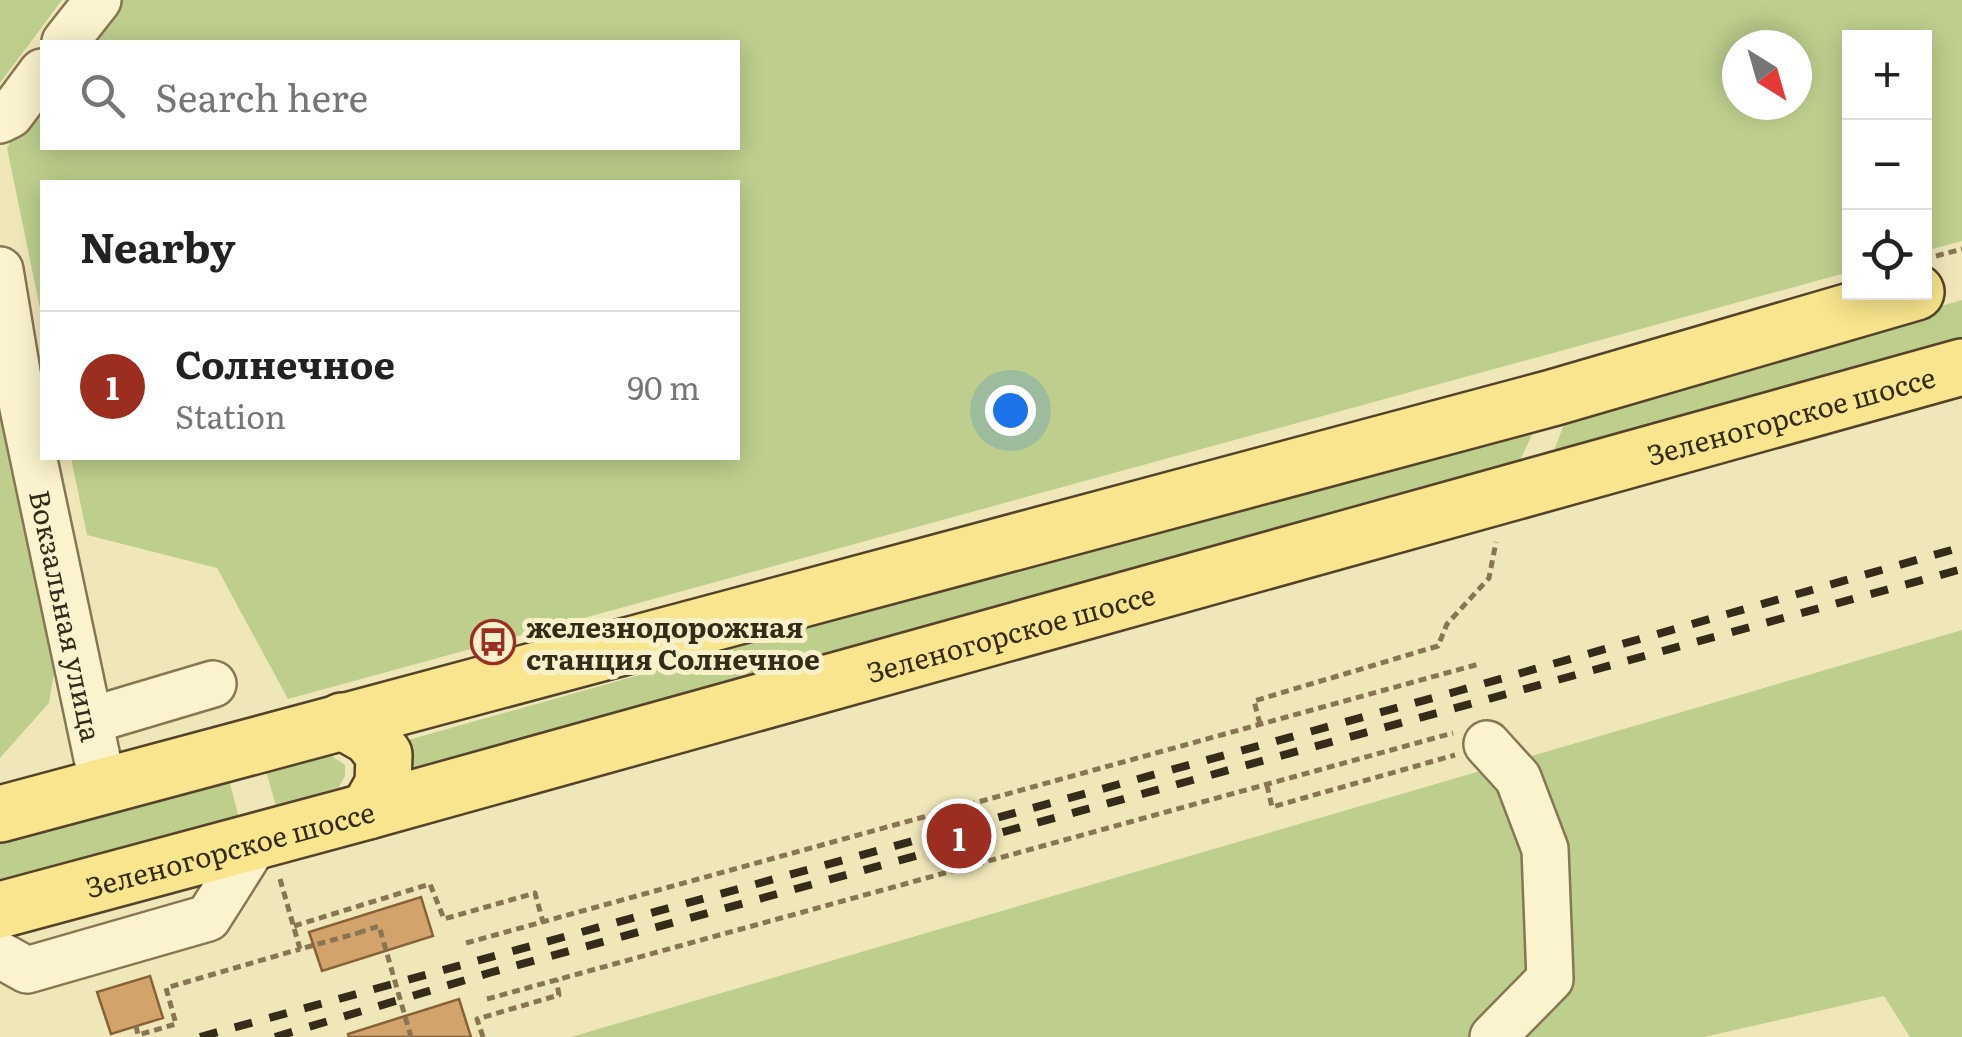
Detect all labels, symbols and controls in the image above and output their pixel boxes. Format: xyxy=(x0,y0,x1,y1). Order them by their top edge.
north arrow xyxy=(1722,30,1812,120)
map controls xyxy=(1842,30,1932,300)
button: + xyxy=(1842,30,1932,120)
search box xyxy=(40,40,740,150)
text: Search here xyxy=(155,67,368,124)
icon: search xyxy=(75,68,130,123)
button: − xyxy=(1842,120,1932,210)
button: locate xyxy=(1842,210,1932,300)
text: Nearby xyxy=(80,214,236,276)
text: Солнечное xyxy=(175,334,395,391)
street label: Зеленогорское шоссе xyxy=(1642,355,1940,475)
text: 1 xyxy=(106,362,119,410)
text: 90 m xyxy=(627,362,700,410)
your location xyxy=(985,385,1036,436)
text: Station xyxy=(175,391,286,439)
street label: Вокзальная улица xyxy=(20,486,114,745)
street label: Зеленогорское шоссе xyxy=(862,572,1159,692)
place label: железнодорожная станция Солнечное xyxy=(526,605,820,679)
bus stop icon: железнодорожная станция Солнечное xyxy=(470,619,516,665)
street label: Зеленогорское шоссе xyxy=(81,789,379,907)
pin: 1 xyxy=(926,798,992,874)

